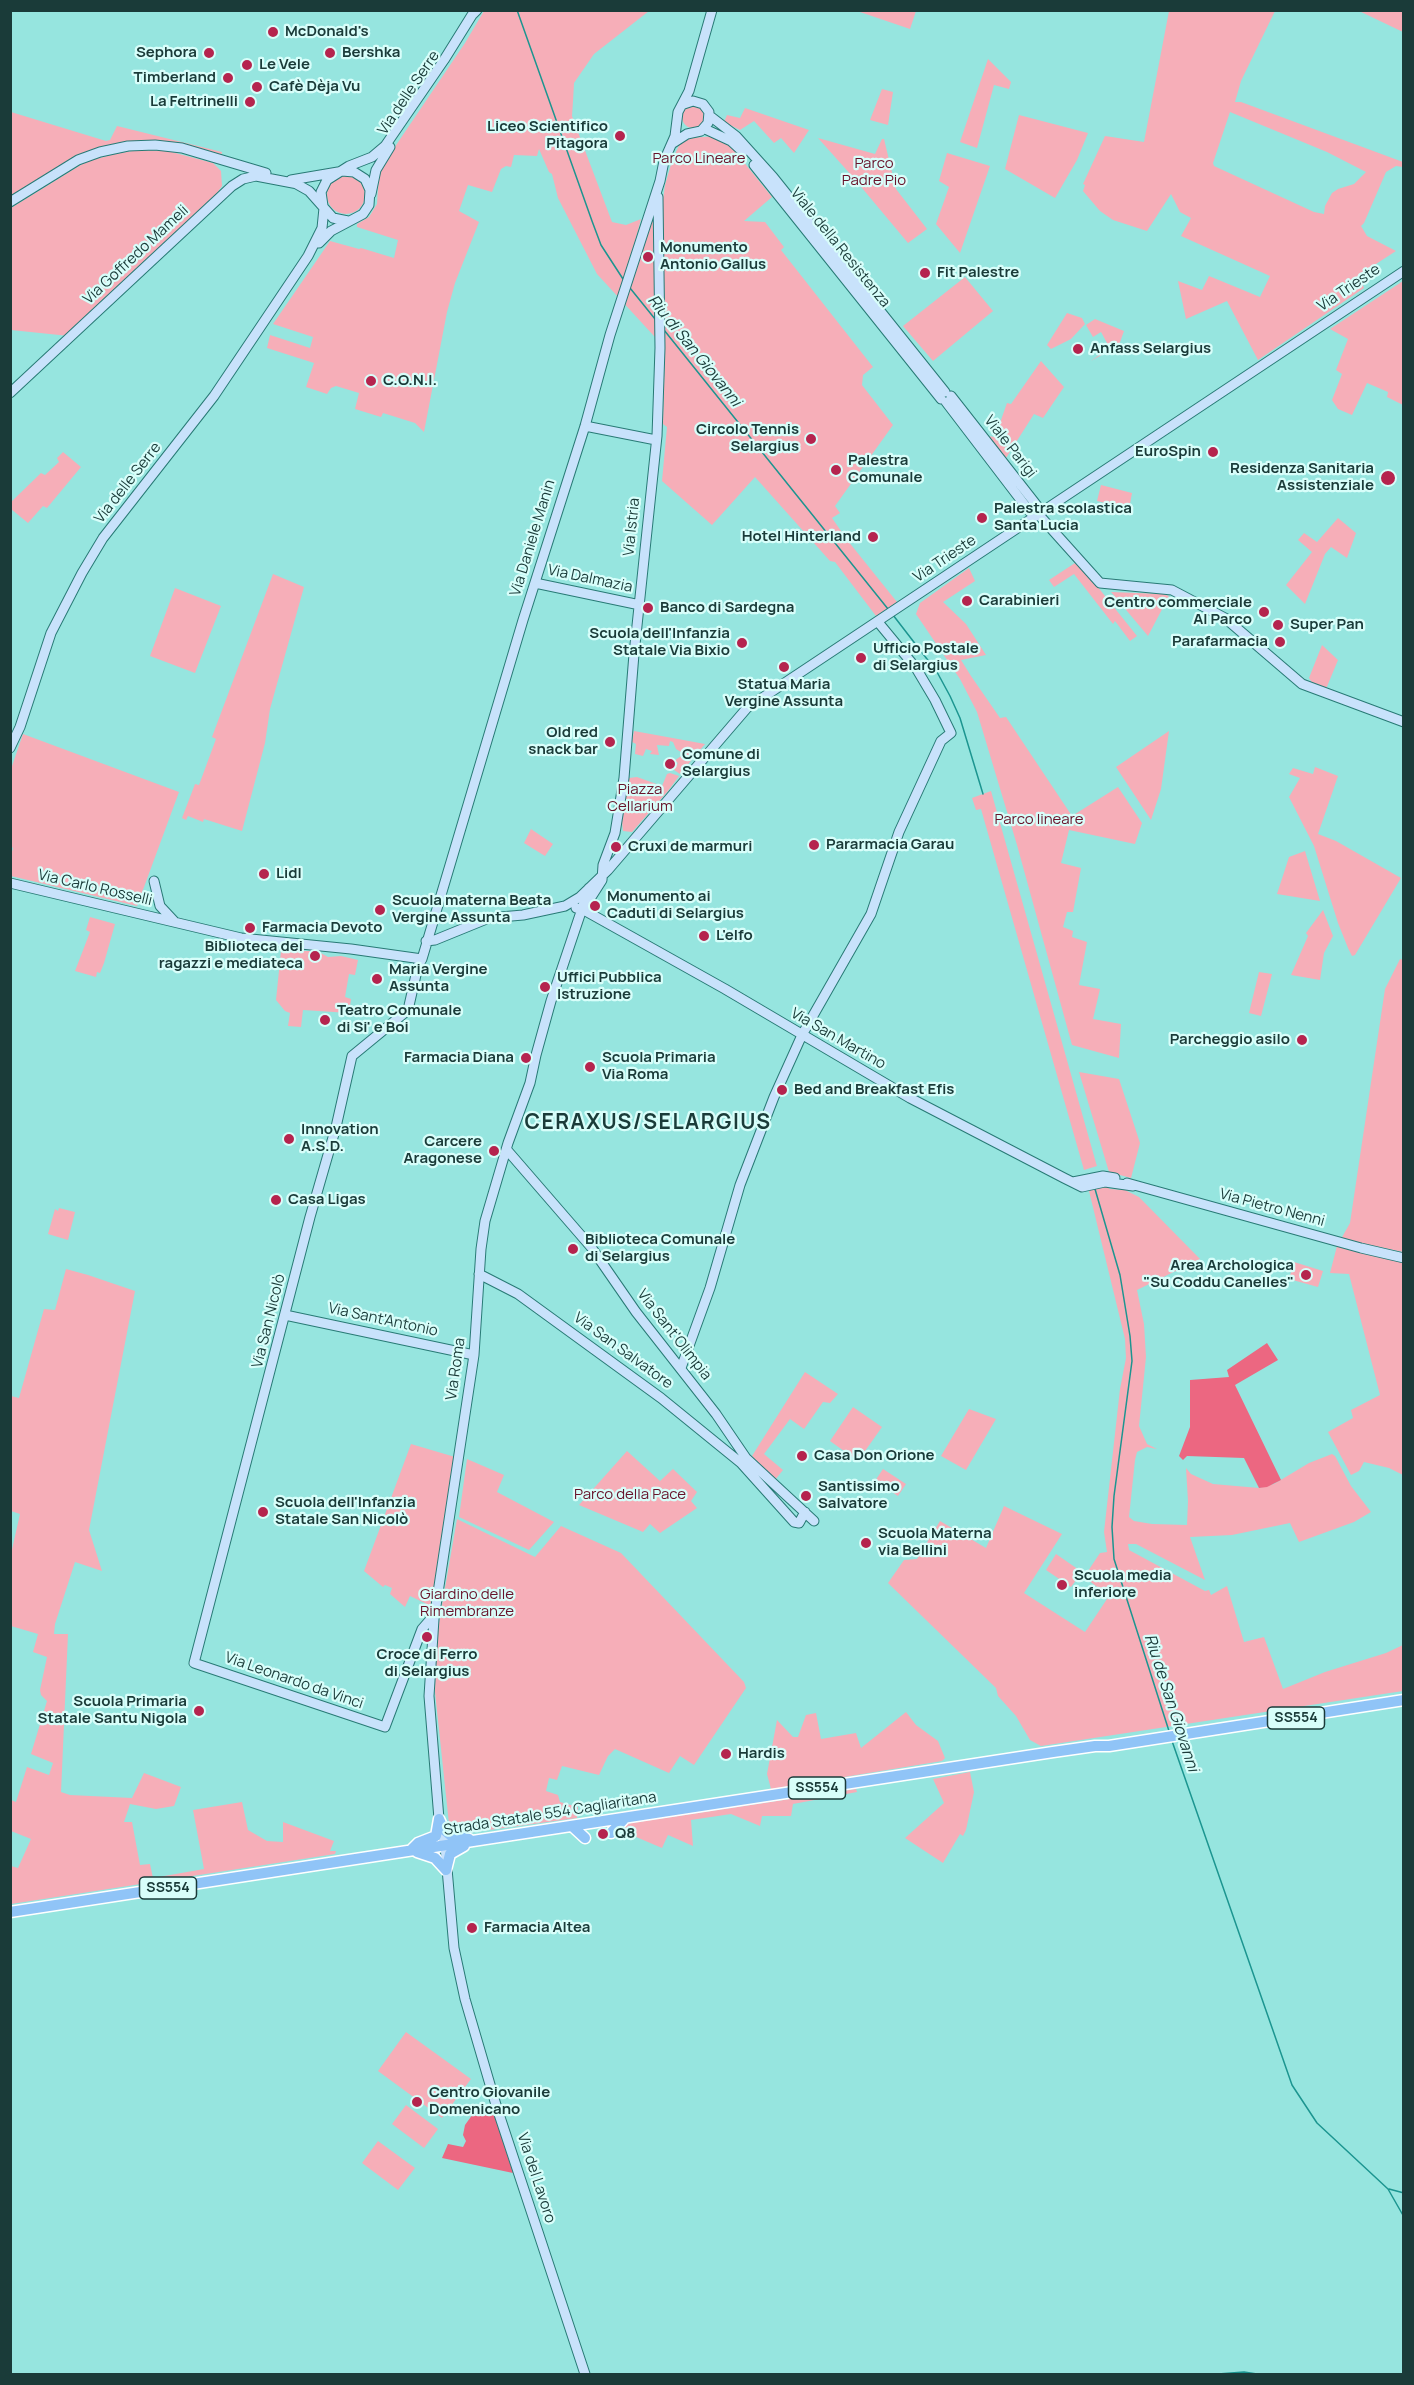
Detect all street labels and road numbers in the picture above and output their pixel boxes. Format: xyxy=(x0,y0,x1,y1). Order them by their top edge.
street label: Via delle Serre xyxy=(374,48,444,138)
street label: Viale della Resistenza xyxy=(786,185,894,311)
street label: Via Goffredo Mameli xyxy=(80,202,192,308)
street label: Via Trieste xyxy=(1314,260,1384,316)
street label: Viale Parigi xyxy=(980,412,1040,482)
street label: Via delle Serre xyxy=(91,439,165,527)
street label: Via Daniele Manin xyxy=(507,478,559,598)
street label: Via Istria xyxy=(620,497,644,557)
street label: Via Trieste xyxy=(910,531,980,587)
street label: Via Dalmazia xyxy=(546,561,634,597)
street label: Via Carlo Rosselli xyxy=(36,866,154,910)
street label: Via San Martino xyxy=(787,1005,889,1073)
street label: Via Pietro Nenni xyxy=(1217,1185,1327,1231)
street label: Via San Nicolò xyxy=(249,1272,289,1370)
street label: Via Sant'Olimpia xyxy=(633,1286,715,1384)
street label: Via Sant'Antonio xyxy=(326,1300,440,1340)
street label: Via San Salvatore xyxy=(570,1309,676,1393)
street label: Via Roma xyxy=(443,1337,469,1401)
street label: Via Leonardo da Vinci xyxy=(222,1649,366,1713)
road number: SS554 xyxy=(1268,1707,1324,1729)
road number: SS554 xyxy=(788,1777,846,1799)
street label: Strada Statale 554 Cagliaritana xyxy=(442,1788,658,1840)
road number: SS554 xyxy=(140,1877,196,1899)
street label: Via del Lavoro xyxy=(513,2131,559,2225)

